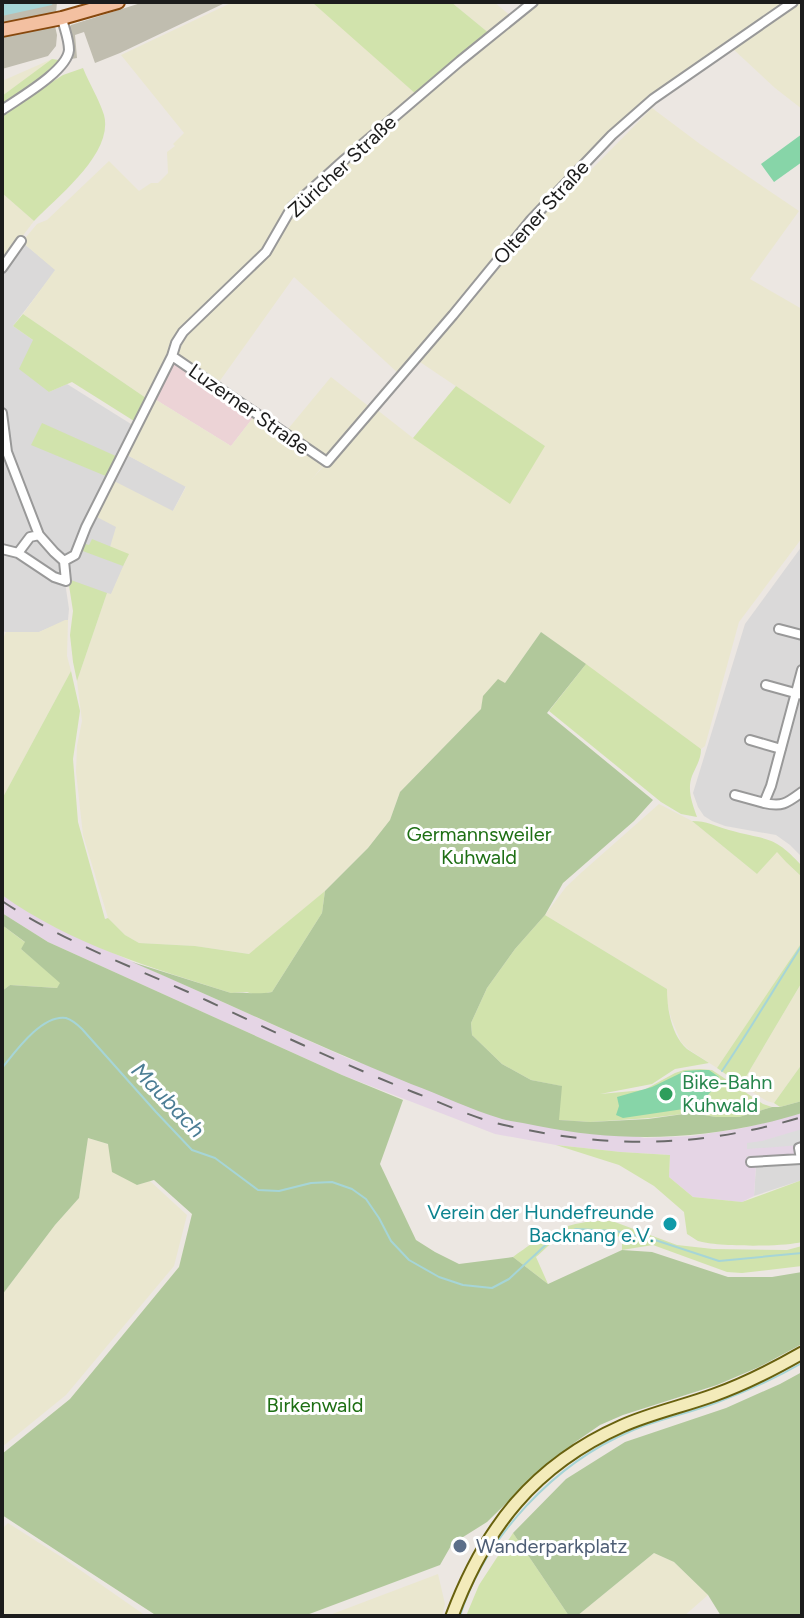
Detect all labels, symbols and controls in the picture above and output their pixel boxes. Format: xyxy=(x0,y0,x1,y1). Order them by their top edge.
street label: Züricher Straße xyxy=(283,110,401,222)
street label: Oltener Straße xyxy=(488,155,594,269)
street label: Luzerner Straße xyxy=(184,358,314,460)
park label: Germannsweiler Kuhwald xyxy=(407,822,552,869)
water label: Maubach xyxy=(126,1057,210,1143)
place label: Bike-Bahn Kuhwald xyxy=(682,1070,772,1117)
marker: Bike-Bahn Kuhwald xyxy=(657,1085,675,1103)
place label: Verein der Hundefreunde Backnang e.V. xyxy=(427,1200,654,1247)
marker: Verein der Hundefreunde Backnang e.V. xyxy=(661,1215,679,1233)
park label: Birkenwald xyxy=(267,1393,363,1417)
place label: Wanderparkplatz xyxy=(476,1534,627,1558)
marker: Wanderparkplatz xyxy=(451,1537,469,1555)

